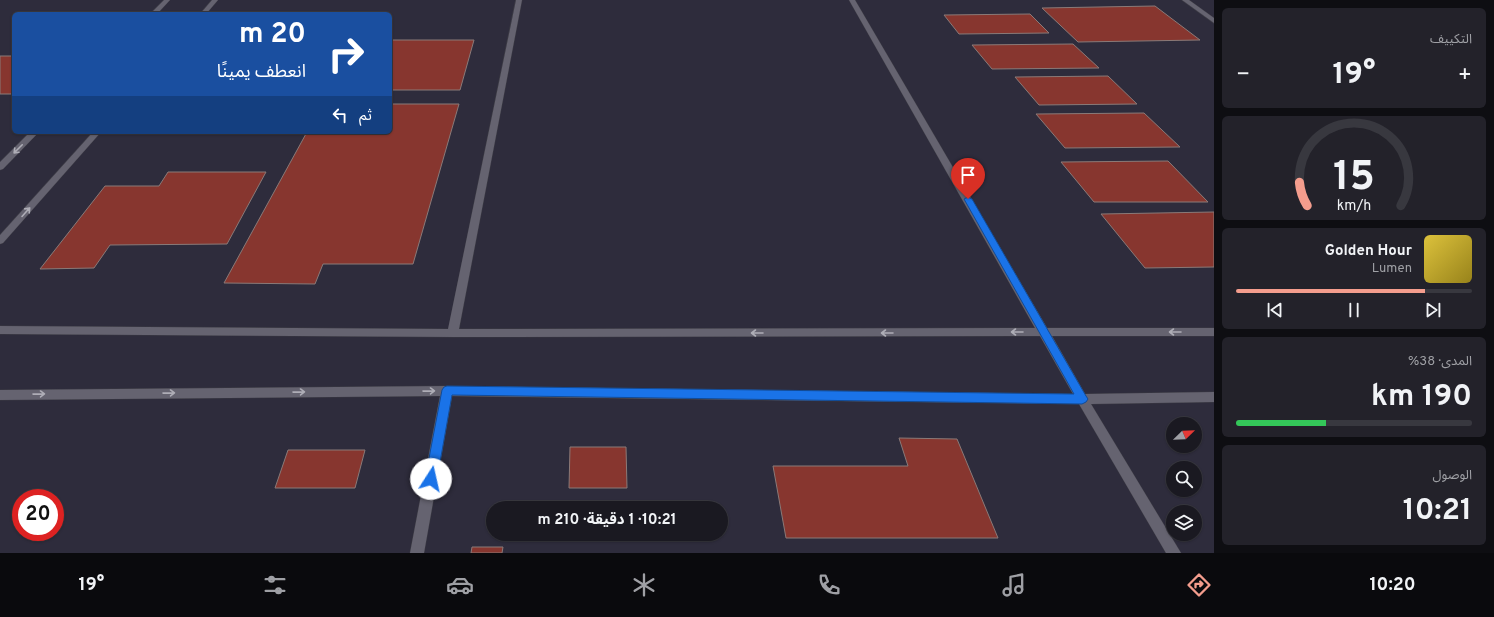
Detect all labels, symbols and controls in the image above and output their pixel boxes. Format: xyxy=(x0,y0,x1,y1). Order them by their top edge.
text: 20 m xyxy=(239,17,306,53)
icon: right xyxy=(320,28,372,80)
text: التكييف xyxy=(1430,32,1472,48)
text: 19° xyxy=(1333,57,1375,94)
text: انعطف يمينًا xyxy=(217,61,306,84)
text: − xyxy=(1236,62,1250,89)
text: + xyxy=(1458,62,1472,89)
icon: left xyxy=(329,104,351,126)
text: ثم xyxy=(359,107,372,126)
one-way arrow xyxy=(13,144,22,154)
text: 15 xyxy=(1333,152,1375,205)
pin xyxy=(951,158,985,199)
icon: arrive xyxy=(957,164,979,186)
text: km/h xyxy=(1337,197,1371,215)
one-way arrow xyxy=(21,207,31,217)
text: Golden Hour xyxy=(1325,242,1412,261)
text: Lumen xyxy=(1372,261,1412,277)
icon: previous xyxy=(1264,299,1286,321)
icon: pause xyxy=(1343,299,1365,321)
icon: next xyxy=(1422,299,1444,321)
one-way arrow xyxy=(1011,328,1024,336)
one-way arrow xyxy=(1169,328,1182,336)
one-way arrow xyxy=(751,329,764,337)
one-way arrow xyxy=(881,329,894,336)
text: المدى · 38% xyxy=(1408,354,1472,370)
text: 190 km xyxy=(1371,379,1472,416)
one-way arrow xyxy=(422,387,435,395)
one-way arrow xyxy=(292,388,305,396)
one-way arrow xyxy=(162,389,175,397)
one-way arrow xyxy=(32,390,45,398)
north arrow xyxy=(1166,417,1202,453)
map controls xyxy=(1166,417,1202,541)
position arrow xyxy=(410,458,452,500)
button: search xyxy=(1166,461,1202,497)
text: الوصول xyxy=(1432,468,1472,484)
speed limit sign: 20 xyxy=(12,489,64,541)
text: 10:21 xyxy=(1403,493,1472,530)
button: layers xyxy=(1166,505,1202,541)
text: 10:21 · 1 دقيقة · 210 m xyxy=(537,511,677,530)
icon: filters xyxy=(261,571,289,599)
icon: car xyxy=(446,571,474,599)
icon: climate xyxy=(630,571,658,599)
icon: phone xyxy=(815,571,843,599)
icon: music xyxy=(1000,571,1028,599)
icon: directions xyxy=(1185,571,1213,599)
text: 19° xyxy=(78,574,104,597)
text: 10:20 xyxy=(1369,574,1416,597)

